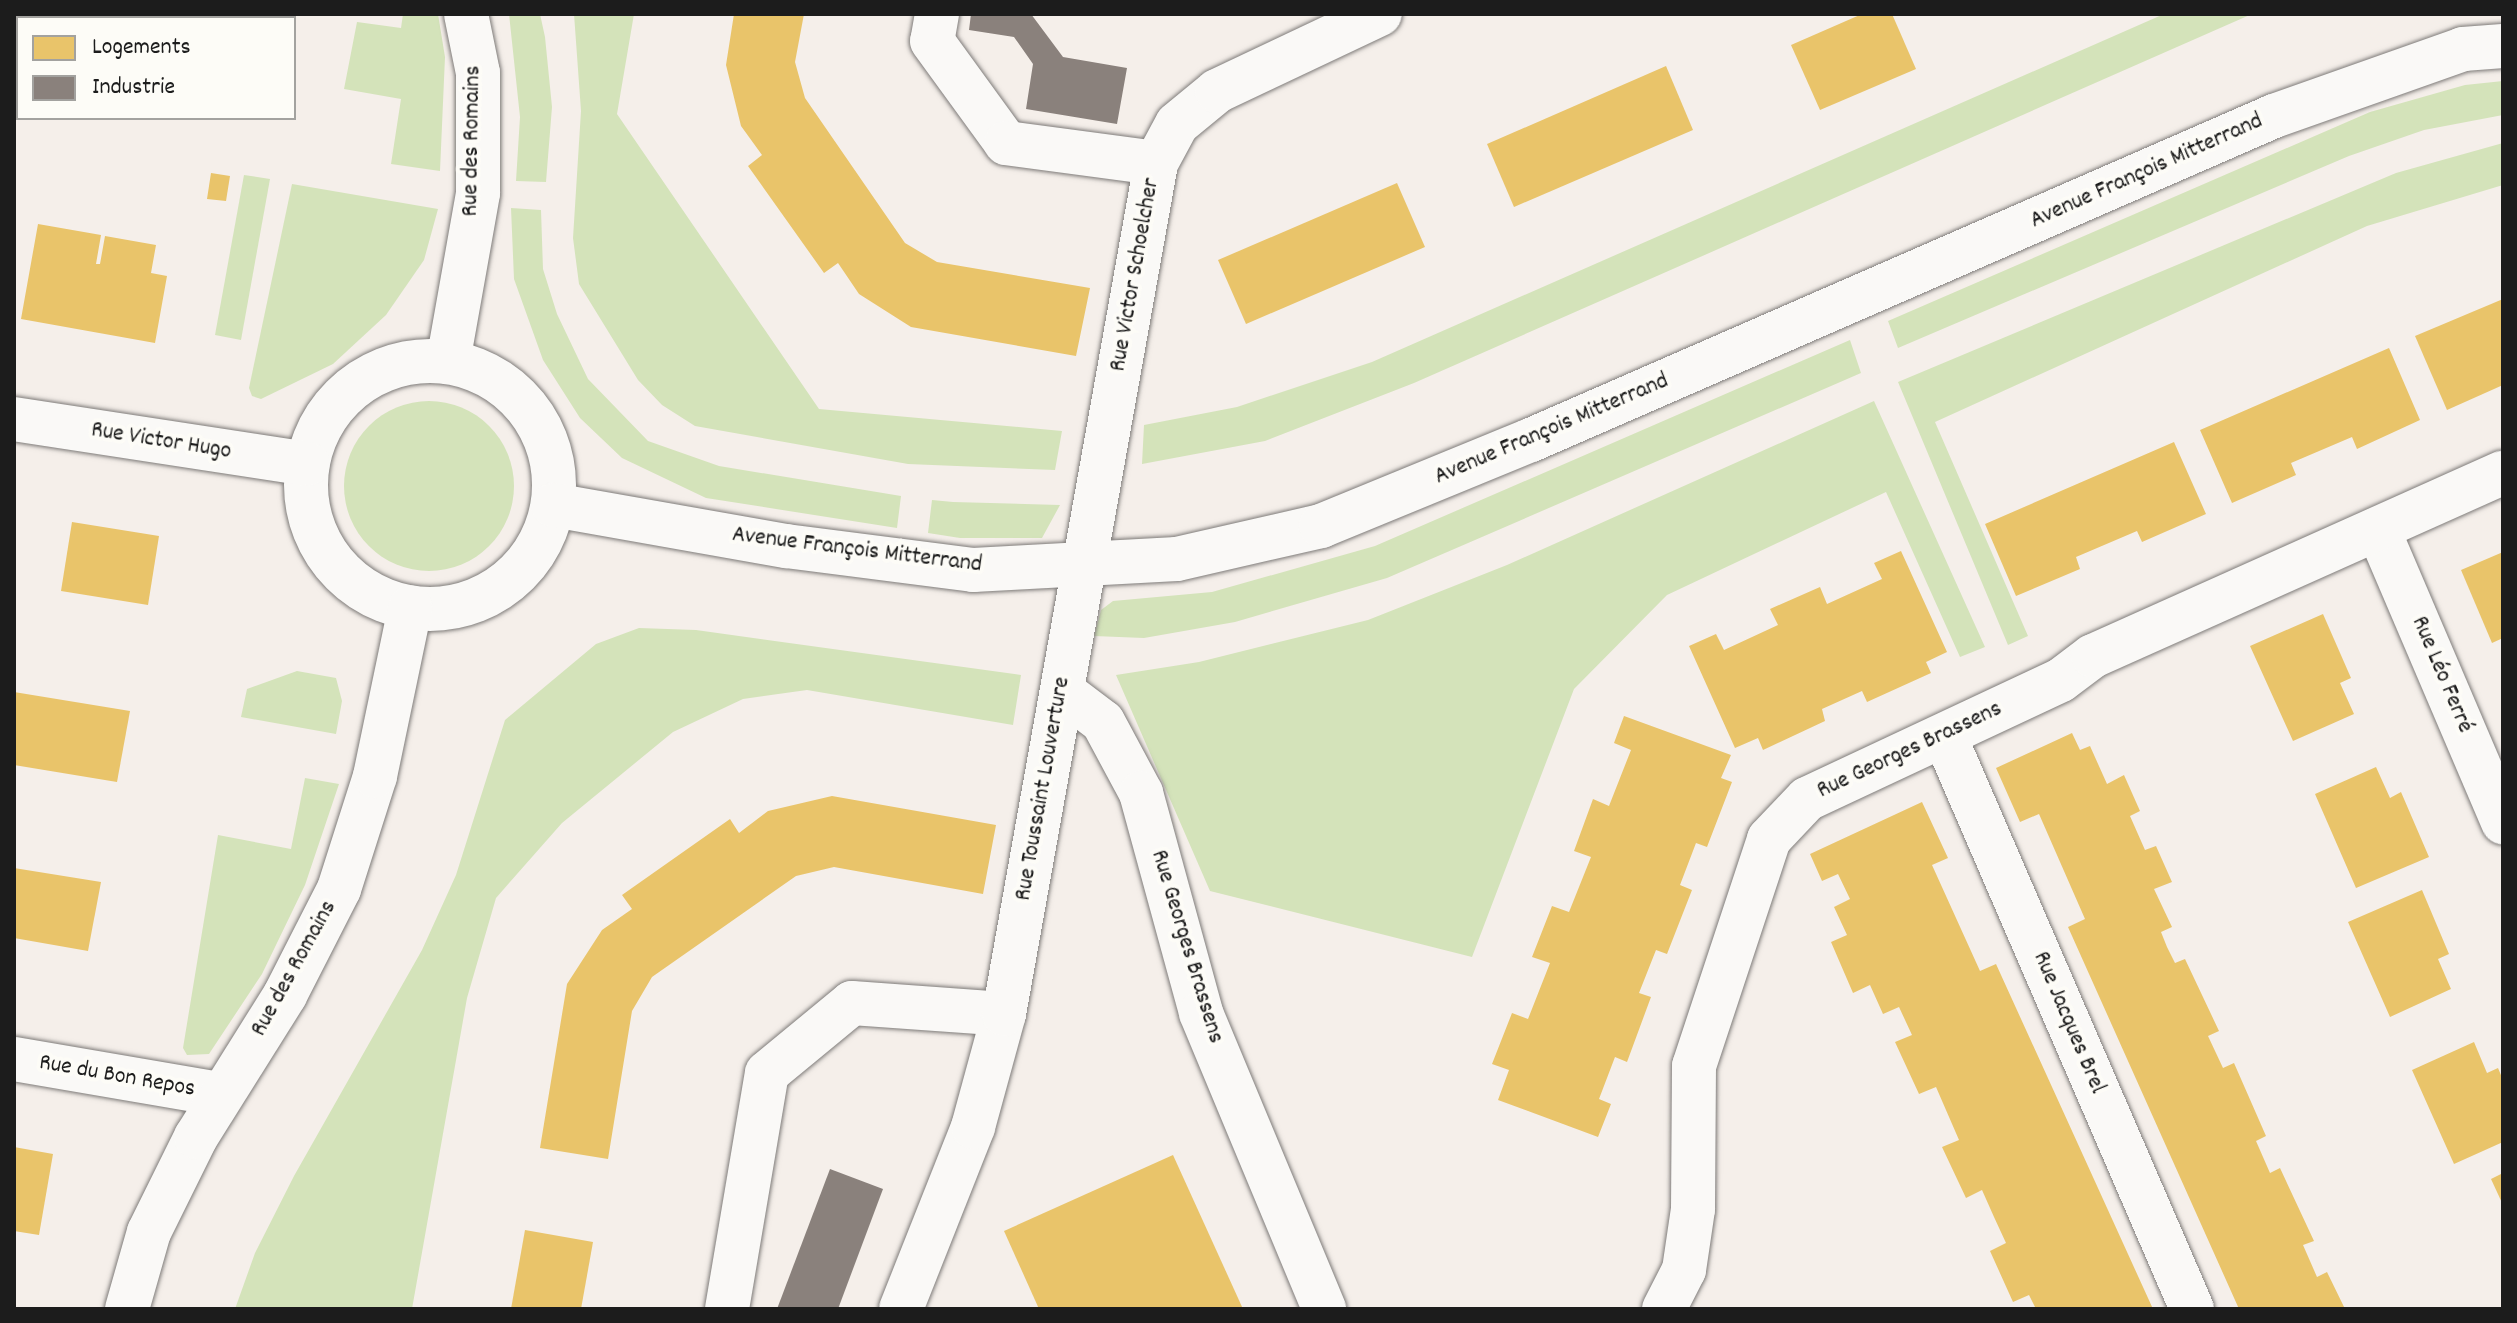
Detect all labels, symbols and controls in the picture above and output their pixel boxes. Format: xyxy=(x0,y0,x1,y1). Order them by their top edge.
legend xyxy=(16,16,296,120)
text: Logements xyxy=(92,31,191,65)
street label: Rue des Romains xyxy=(457,65,489,217)
text: Industrie xyxy=(92,71,175,105)
street label: Avenue François Mitterrand xyxy=(2026,108,2268,236)
street label: Rue Victor Schoelcher xyxy=(1105,176,1167,374)
street label: Avenue François Mitterrand xyxy=(1431,368,1673,492)
street label: Rue Victor Hugo xyxy=(89,417,233,467)
street label: Avenue François Mitterrand xyxy=(730,521,984,581)
street label: Rue Léo Ferré xyxy=(2404,612,2478,738)
street label: Rue Toussaint Louverture xyxy=(1010,675,1078,903)
street label: Rue Georges Brassens xyxy=(1813,696,2007,806)
street label: Rue Georges Brassens xyxy=(1143,847,1229,1047)
street label: Rue des Romains xyxy=(246,896,344,1042)
street label: Rue Jacques Brel xyxy=(2025,948,2111,1098)
street label: Rue du Bon Repos xyxy=(37,1049,197,1105)

